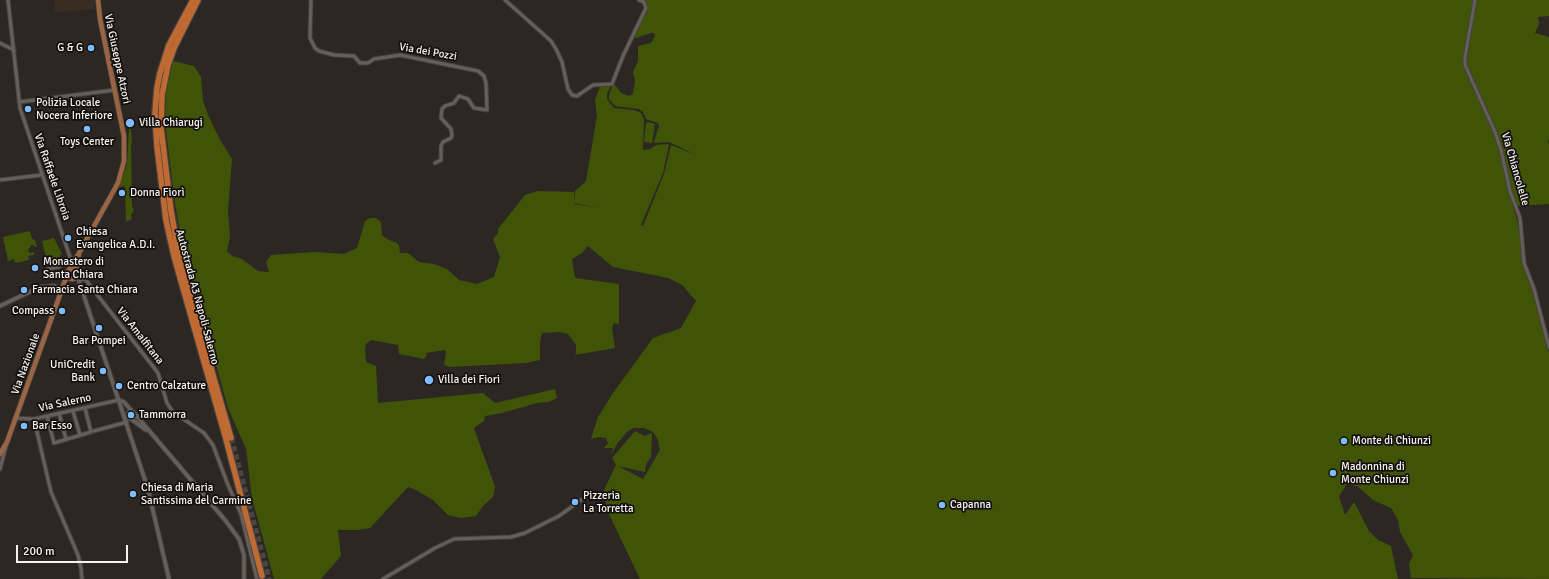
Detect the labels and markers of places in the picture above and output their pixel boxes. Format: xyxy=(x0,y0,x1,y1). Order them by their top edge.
place label: G & G xyxy=(57,41,83,55)
marker: G & G xyxy=(86,43,96,53)
place label: Polizia Locale Nocera Inferiore xyxy=(36,96,112,122)
marker: Polizia Locale Nocera Inferiore xyxy=(23,104,33,114)
place label: Villa Chiarugi xyxy=(139,116,203,130)
marker: Villa Chiarugi xyxy=(124,117,136,129)
marker: Toys Center xyxy=(82,124,92,134)
place label: Toys Center xyxy=(60,135,114,149)
place label: Donna Fiorì xyxy=(130,186,185,200)
marker: Donna Fiorì xyxy=(117,188,127,198)
place label: Chiesa Evangelica A.D.I. xyxy=(76,225,155,251)
marker: Chiesa Evangelica A.D.I. xyxy=(63,233,73,243)
place label: Monastero di Santa Chiara xyxy=(43,255,104,281)
marker: Monastero di Santa Chiara xyxy=(30,263,40,273)
place label: Farmacia Santa Chiara xyxy=(32,283,138,297)
marker: Farmacia Santa Chiara xyxy=(19,285,29,295)
place label: Compass xyxy=(12,304,54,318)
marker: Compass xyxy=(57,306,67,316)
marker: Bar Pompei xyxy=(94,323,104,333)
place label: Bar Pompei xyxy=(72,334,126,348)
place label: UniCredit Bank xyxy=(50,358,95,384)
marker: UniCredit Bank xyxy=(98,366,108,376)
place label: Villa dei Fiori xyxy=(438,373,500,387)
marker: Villa dei Fiori xyxy=(423,374,435,386)
place label: Centro Calzature xyxy=(127,379,206,393)
marker: Centro Calzature xyxy=(114,381,124,391)
place label: Tammorra xyxy=(139,408,186,422)
marker: Tammorra xyxy=(126,410,136,420)
place label: Bar Esso xyxy=(32,419,72,433)
marker: Bar Esso xyxy=(19,421,29,431)
place label: Monte di Chiunzi xyxy=(1352,434,1431,448)
marker: Monte di Chiunzi xyxy=(1339,436,1349,446)
place label: Madonnina di Monte Chiunzi xyxy=(1341,460,1409,486)
marker: Madonnina di Monte Chiunzi xyxy=(1328,468,1338,478)
place label: Chiesa di Maria Santissima del Carmine xyxy=(141,481,251,507)
marker: Chiesa di Maria Santissima del Carmine xyxy=(128,489,138,499)
place label: Pizzeria La Torretta xyxy=(583,489,634,515)
marker: Pizzeria La Torretta xyxy=(570,497,580,507)
place label: Capanna xyxy=(950,498,991,512)
marker: Capanna xyxy=(937,500,947,510)

